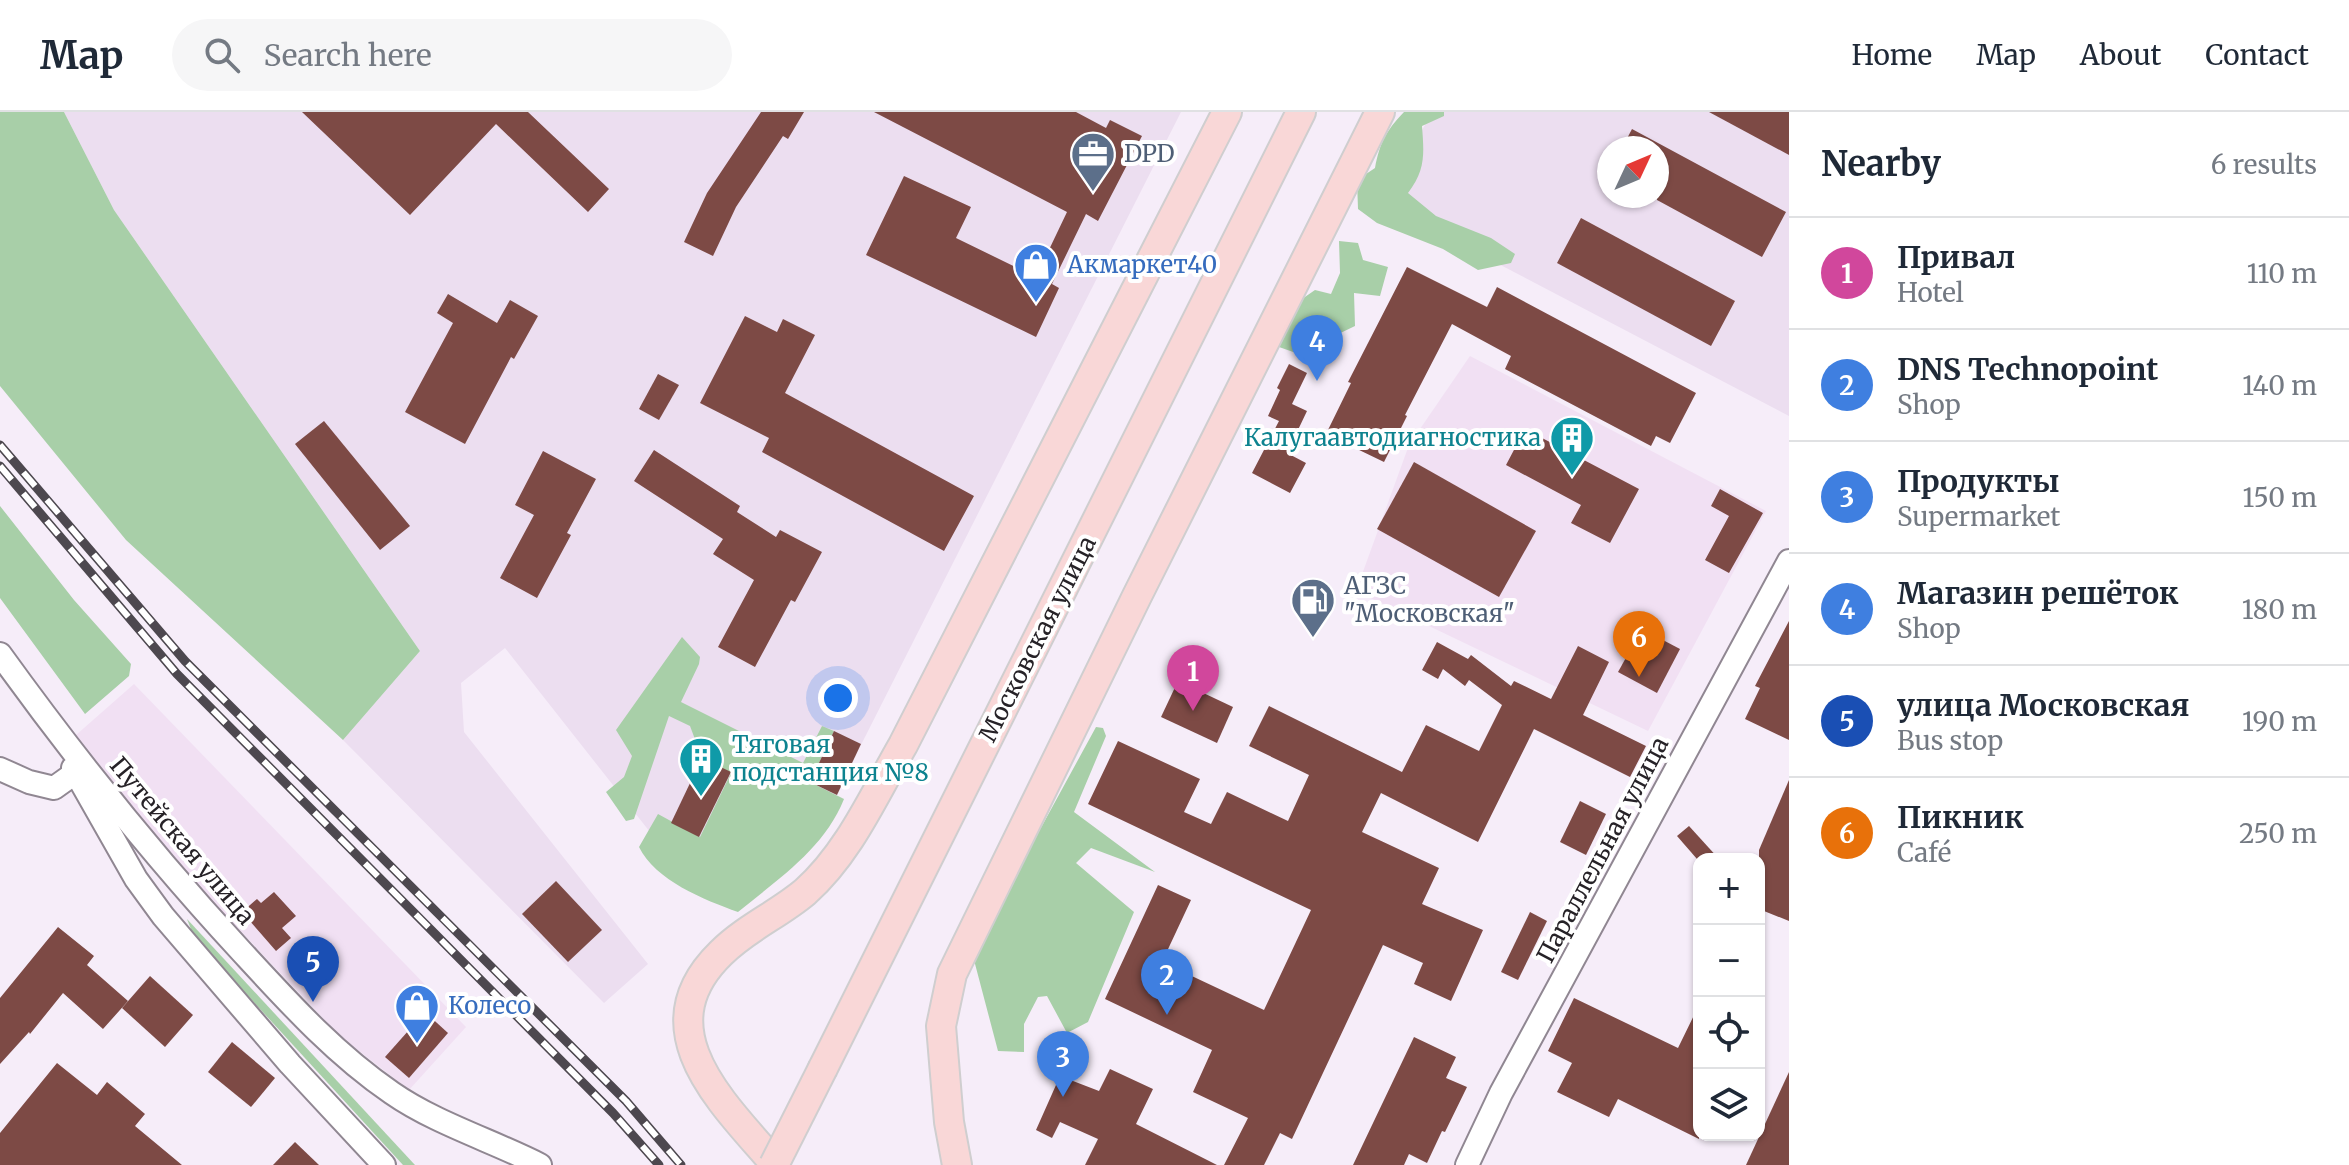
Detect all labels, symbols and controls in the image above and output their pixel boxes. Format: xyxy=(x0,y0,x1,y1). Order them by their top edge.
search box xyxy=(172,19,732,91)
text: Map xyxy=(40,32,124,79)
icon: search xyxy=(200,33,244,77)
text: Search here xyxy=(264,36,432,74)
text: Home xyxy=(1851,37,1932,73)
text: Map xyxy=(1976,37,2036,73)
text: About xyxy=(2080,37,2161,73)
text: Contact xyxy=(2205,37,2309,73)
office icon: DPD xyxy=(1069,130,1117,193)
north arrow xyxy=(1597,136,1669,208)
place label: DPD xyxy=(1124,138,1175,169)
text: Nearby xyxy=(1821,143,1941,185)
text: 6 results xyxy=(2211,148,2317,181)
text: Привал xyxy=(1897,238,2015,276)
shop icon: Акмаркет40 xyxy=(1012,241,1060,304)
place label: Акмаркет40 xyxy=(1066,249,1217,280)
text: 1 xyxy=(1841,257,1853,290)
text: 110 m xyxy=(2247,257,2317,290)
text: Hotel xyxy=(1897,276,1964,309)
pin: 4 xyxy=(1291,315,1343,381)
text: DNS Technopoint xyxy=(1897,350,2158,388)
text: 2 xyxy=(1839,369,1855,402)
text: 140 m xyxy=(2242,369,2317,402)
text: Shop xyxy=(1897,388,1961,421)
building icon: Калугаавтодиагностика xyxy=(1548,414,1596,477)
place label: Калугаавтодиагностика xyxy=(1244,422,1541,453)
text: Продукты xyxy=(1897,462,2060,500)
text: 3 xyxy=(1840,481,1854,514)
text: 150 m xyxy=(2243,481,2317,514)
text: Supermarket xyxy=(1897,500,2061,533)
street label: Московская улица xyxy=(972,530,1103,747)
place label: АГЗС "Московская" xyxy=(1343,570,1515,629)
text: Магазин решёток xyxy=(1897,574,2179,612)
fuel station icon: АГЗС "Московская" xyxy=(1289,576,1337,639)
text: 4 xyxy=(1839,593,1855,626)
text: 180 m xyxy=(2242,593,2317,626)
pin: 6 xyxy=(1613,611,1665,677)
text: Shop xyxy=(1897,612,1961,645)
pin: 1 xyxy=(1167,645,1219,711)
your location xyxy=(818,678,858,718)
text: улица Московская xyxy=(1897,686,2190,724)
text: 5 xyxy=(1839,705,1855,738)
text: 190 m xyxy=(2242,705,2317,738)
text: Bus stop xyxy=(1897,724,2003,757)
place label: Тяговая подстанция №8 xyxy=(732,729,929,788)
street label: Параллельная улица xyxy=(1530,731,1675,968)
building icon: Тяговая подстанция №8 xyxy=(677,735,725,798)
street label: Путейская улица xyxy=(103,750,262,931)
text: Пикник xyxy=(1897,798,2024,836)
text: 6 xyxy=(1839,817,1855,850)
text: 250 m xyxy=(2239,817,2317,850)
text: Café xyxy=(1897,836,1951,869)
map controls xyxy=(1693,853,1765,1141)
button: + xyxy=(1693,853,1765,925)
button: − xyxy=(1693,925,1765,997)
pin: 5 xyxy=(287,936,339,1002)
pin: 2 xyxy=(1141,949,1193,1015)
shop icon: Колесо xyxy=(393,982,441,1045)
place label: Колесо xyxy=(448,990,531,1021)
button: locate xyxy=(1693,997,1765,1069)
pin: 3 xyxy=(1037,1031,1089,1097)
button: layers xyxy=(1693,1069,1765,1141)

